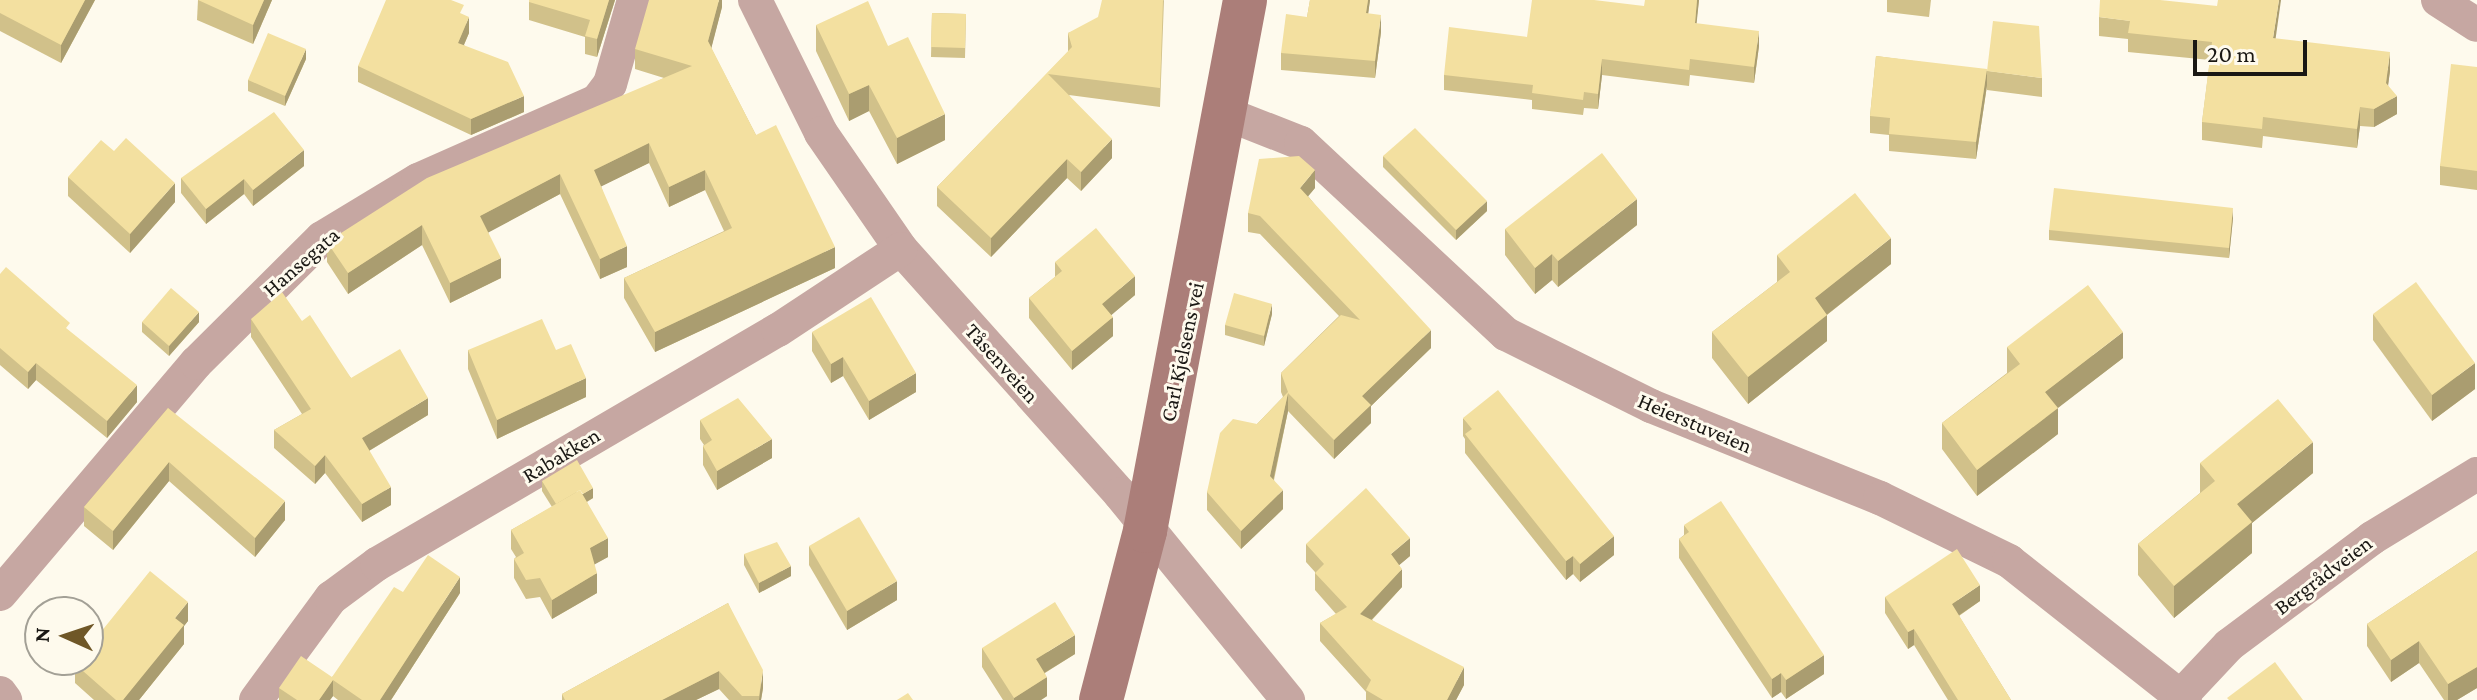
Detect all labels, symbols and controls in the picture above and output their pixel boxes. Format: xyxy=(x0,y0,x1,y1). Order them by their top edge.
scale bar xyxy=(2197,24,2311,74)
text: 20 m xyxy=(2207,40,2256,67)
street label: Hansegata xyxy=(257,222,345,302)
street label: Carl Kjelsens vei xyxy=(1154,280,1210,424)
street label: Tåsenveien xyxy=(959,318,1045,408)
street label: Heierstuveien xyxy=(1634,387,1756,459)
street label: Rabakken xyxy=(517,422,605,488)
street label: Bergrådveien xyxy=(2269,530,2377,620)
north arrow xyxy=(24,596,104,676)
text: N xyxy=(29,627,54,643)

